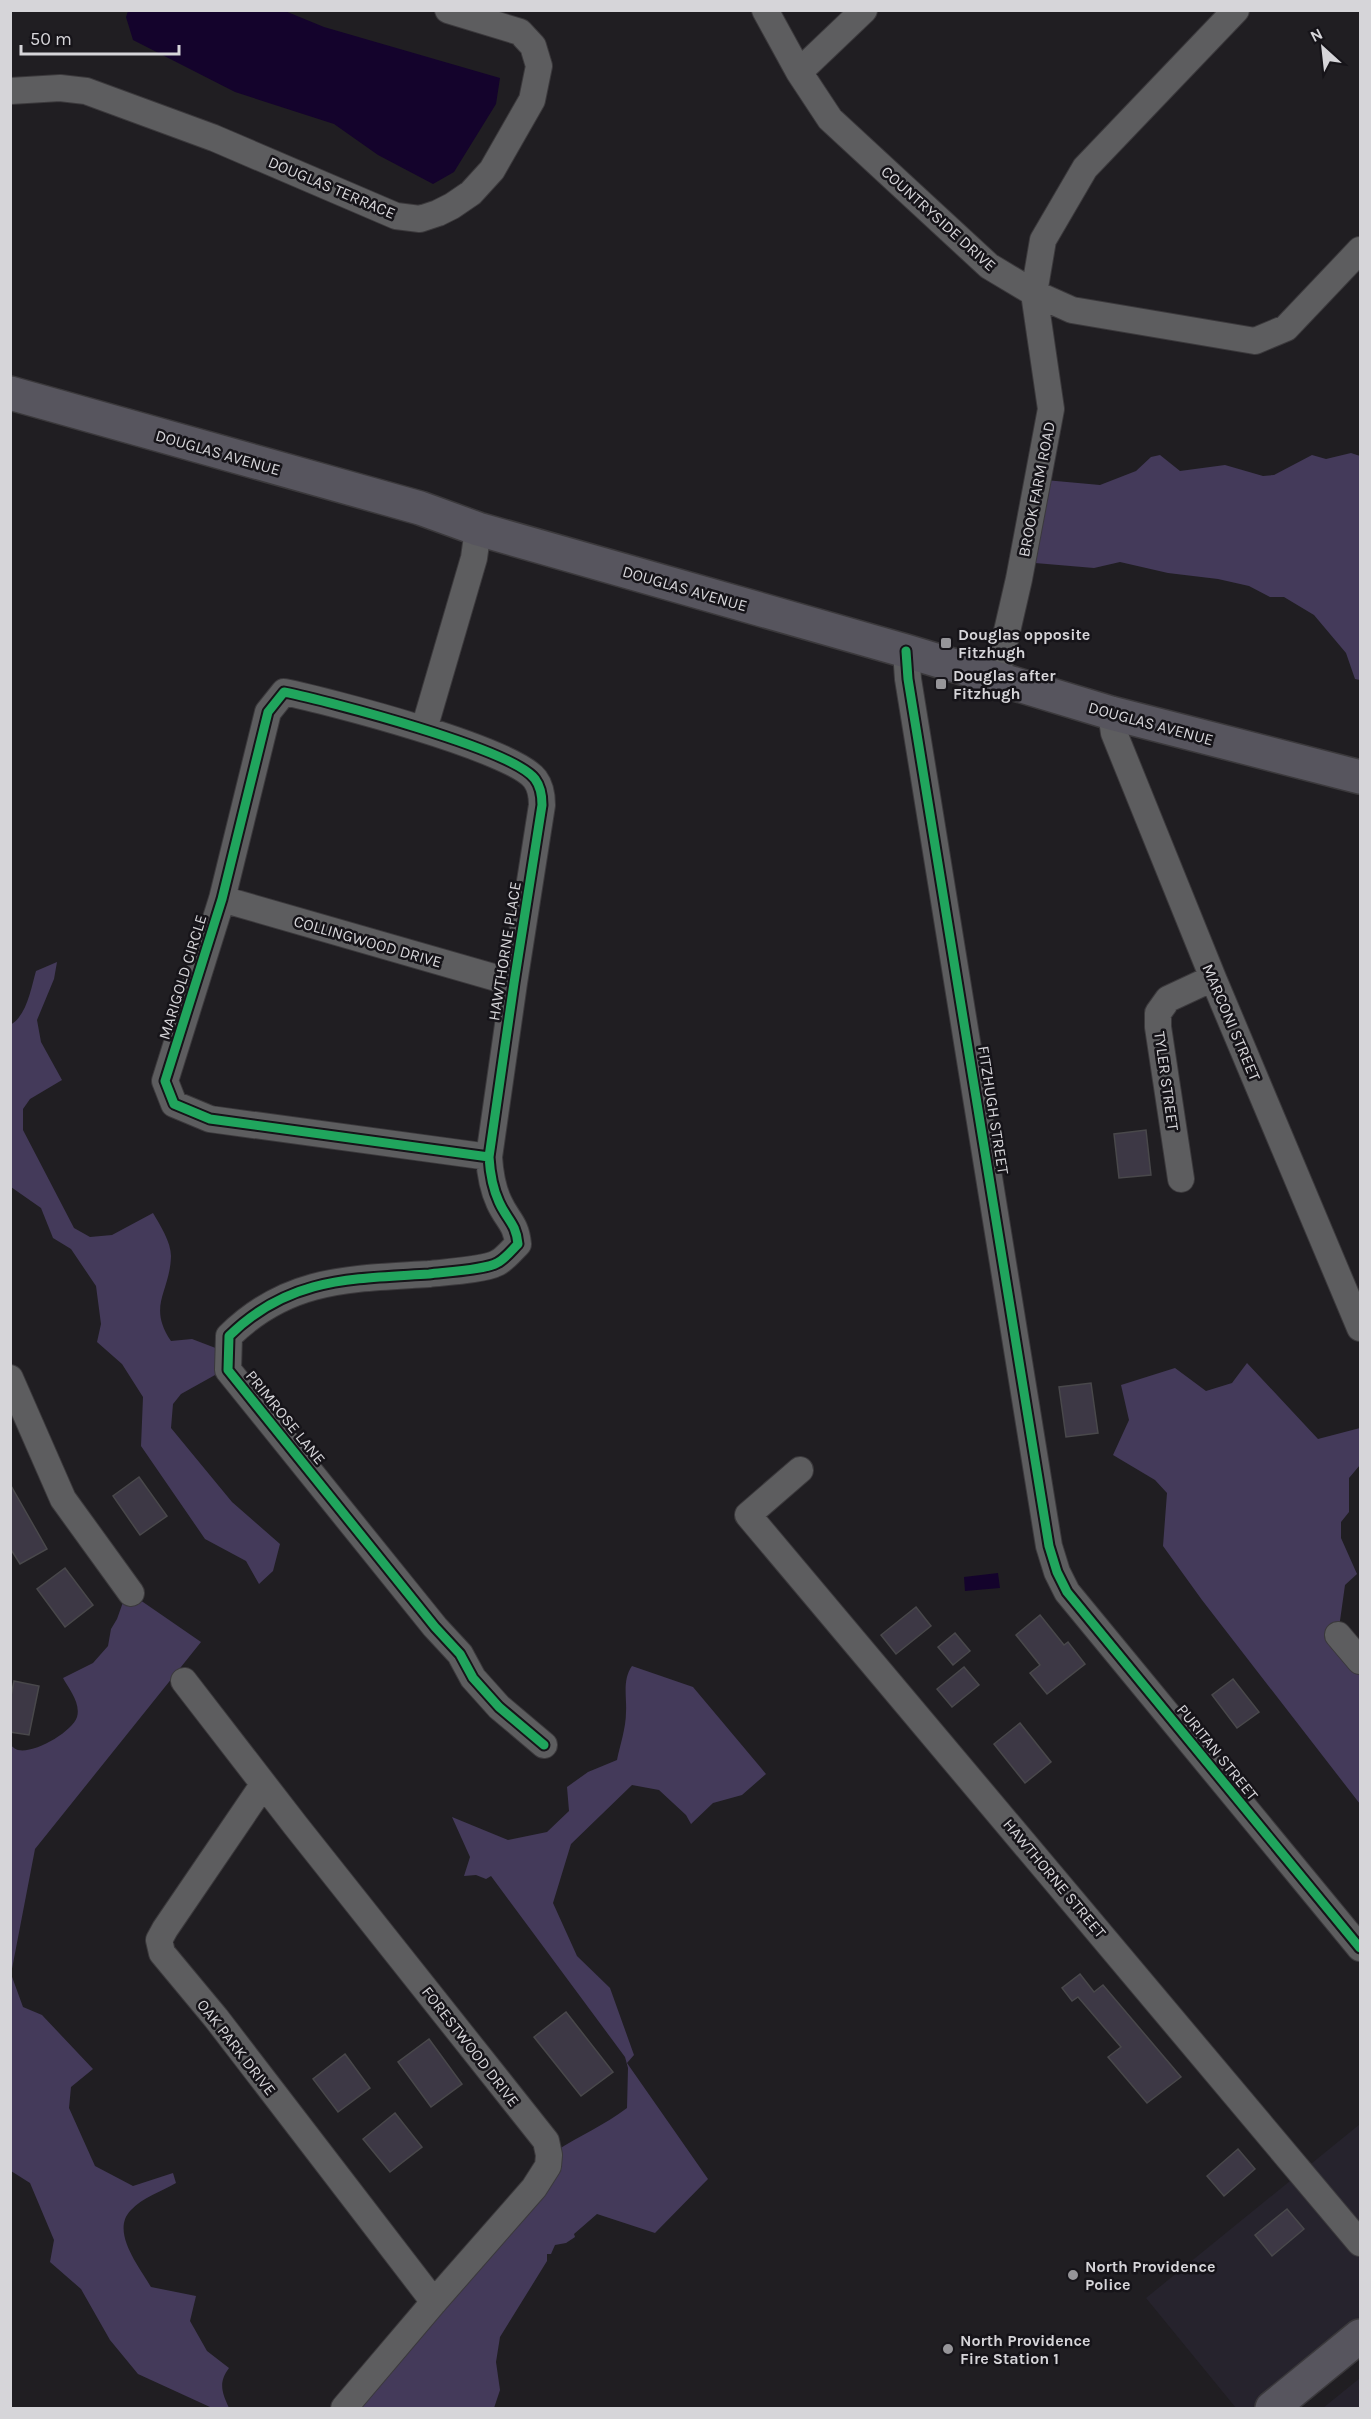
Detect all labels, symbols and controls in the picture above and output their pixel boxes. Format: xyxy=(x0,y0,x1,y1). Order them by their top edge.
scale bar xyxy=(21,18,178,56)
north arrow xyxy=(1293,18,1353,78)
text: N xyxy=(1307,24,1326,46)
text: 50 m xyxy=(30,28,72,50)
street label: DOUGLAS TERRACE xyxy=(265,152,398,223)
street label: COUNTRYSIDE DRIVE xyxy=(877,162,1000,275)
street label: BROOK FARM ROAD xyxy=(1014,420,1059,558)
street label: DOUGLAS AVENUE xyxy=(153,426,282,479)
street label: DOUGLAS AVENUE xyxy=(620,562,749,615)
place label: Douglas opposite Fitzhugh xyxy=(958,625,1090,662)
marker: Douglas opposite Fitzhugh xyxy=(939,636,953,650)
place label: Douglas after Fitzhugh xyxy=(953,666,1056,703)
marker: Douglas after Fitzhugh xyxy=(934,677,948,691)
street label: DOUGLAS AVENUE xyxy=(1086,698,1216,749)
street label: HAWTHORNE PLACE xyxy=(484,880,525,1022)
street label: COLLINGWOOD DRIVE xyxy=(292,911,444,972)
street label: MARIGOLD CIRCLE xyxy=(154,912,211,1042)
street label: MARCONI STREET xyxy=(1198,961,1265,1084)
street label: TYLER STREET xyxy=(1150,1030,1183,1132)
street label: FITZHUGH STREET xyxy=(974,1045,1013,1176)
street label: PRIMROSE LANE xyxy=(242,1366,329,1468)
street label: PURITAN STREET xyxy=(1173,1700,1262,1804)
street label: HAWTHORNE STREET xyxy=(999,1815,1110,1942)
street label: FORESTWOOD DRIVE xyxy=(418,1982,523,2110)
street label: OAK PARK DRIVE xyxy=(193,1996,280,2099)
place label: North Providence Police xyxy=(1085,2257,1216,2294)
marker: North Providence Police xyxy=(1066,2268,1080,2282)
place label: North Providence Fire Station 1 xyxy=(960,2331,1091,2368)
marker: North Providence Fire Station 1 xyxy=(941,2342,955,2356)

